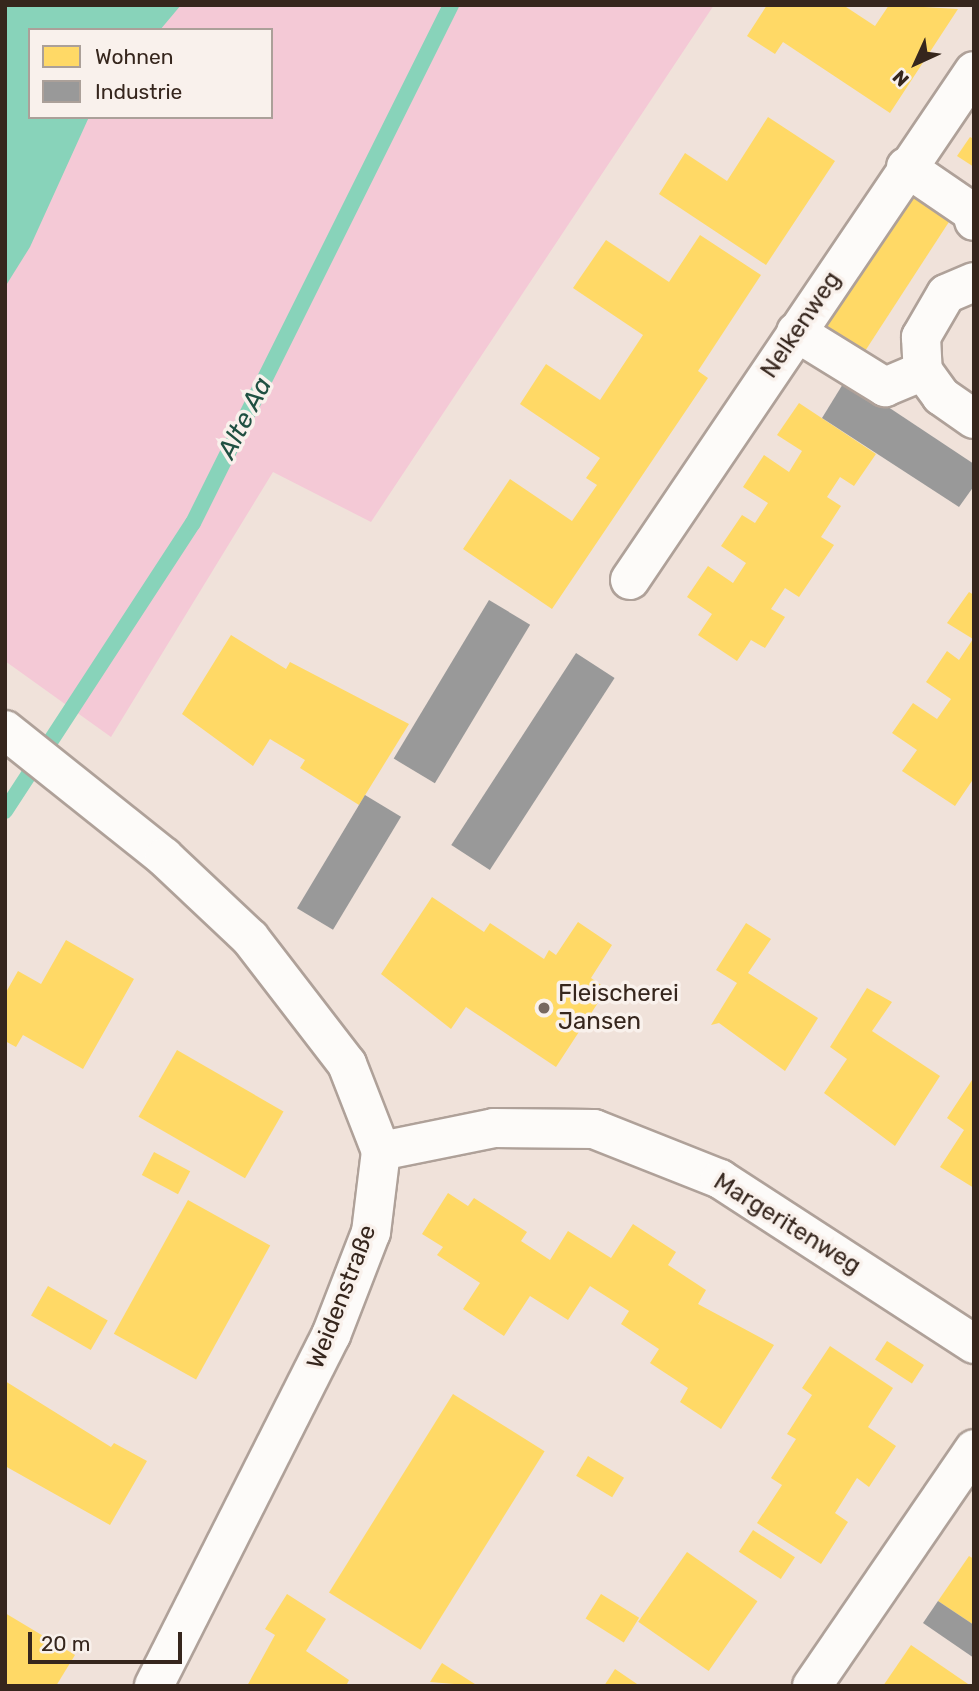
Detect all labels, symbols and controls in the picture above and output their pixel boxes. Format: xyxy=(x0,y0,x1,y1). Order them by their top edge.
legend xyxy=(28,28,273,119)
north arrow xyxy=(881,28,951,98)
text: Wohnen xyxy=(95,44,173,69)
text: N xyxy=(888,65,914,91)
text: Industrie xyxy=(95,79,182,104)
street label: Nelkenweg xyxy=(755,266,847,384)
water label: Alte Aa xyxy=(211,372,279,464)
place label: Fleischerei Jansen xyxy=(558,980,679,1036)
marker: Fleischerei Jansen xyxy=(536,1000,552,1016)
street label: Margeritenweg xyxy=(708,1167,866,1281)
street label: Weidenstraße xyxy=(301,1221,383,1373)
scale bar xyxy=(32,1618,186,1662)
text: 20 m xyxy=(41,1631,90,1656)

